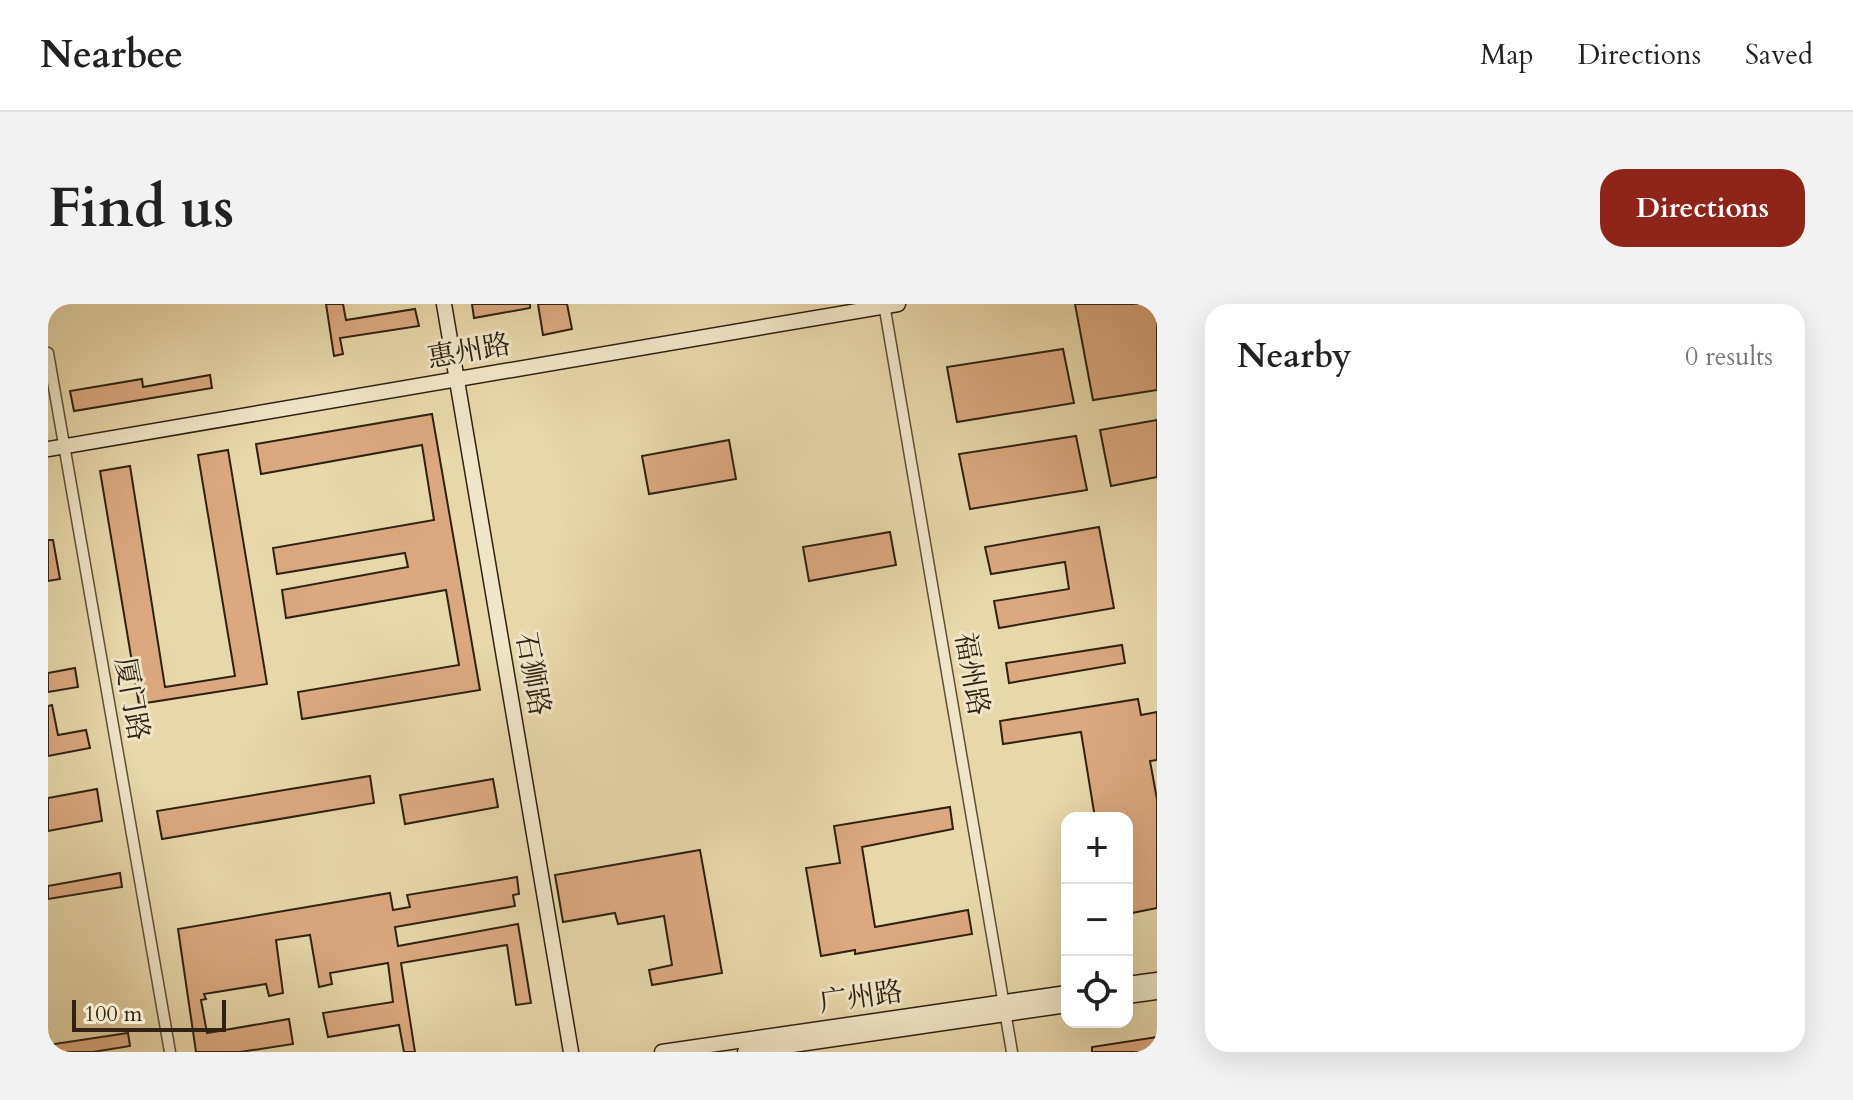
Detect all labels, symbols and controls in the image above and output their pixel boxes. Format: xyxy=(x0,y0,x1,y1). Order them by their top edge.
text: Nearbee xyxy=(40,29,183,81)
text: Map xyxy=(1480,36,1534,74)
text: Directions xyxy=(1578,36,1701,74)
text: Saved xyxy=(1745,36,1813,74)
button: Directions xyxy=(1600,169,1805,247)
text: Find us xyxy=(48,171,234,246)
street label: 惠州路 xyxy=(424,325,514,377)
text: Nearby xyxy=(1237,333,1352,379)
text: 0 results xyxy=(1685,339,1773,374)
street label: 石狮路 xyxy=(507,629,559,719)
street label: 福州路 xyxy=(946,629,998,719)
street label: 厦门路 xyxy=(106,654,158,744)
map controls xyxy=(1061,812,1133,1028)
button: + xyxy=(1061,812,1133,884)
button: − xyxy=(1061,884,1133,956)
button: locate xyxy=(1061,956,1133,1028)
street label: 广州路 xyxy=(817,972,905,1022)
scale bar xyxy=(72,996,226,1032)
text: 100 m xyxy=(84,999,142,1029)

